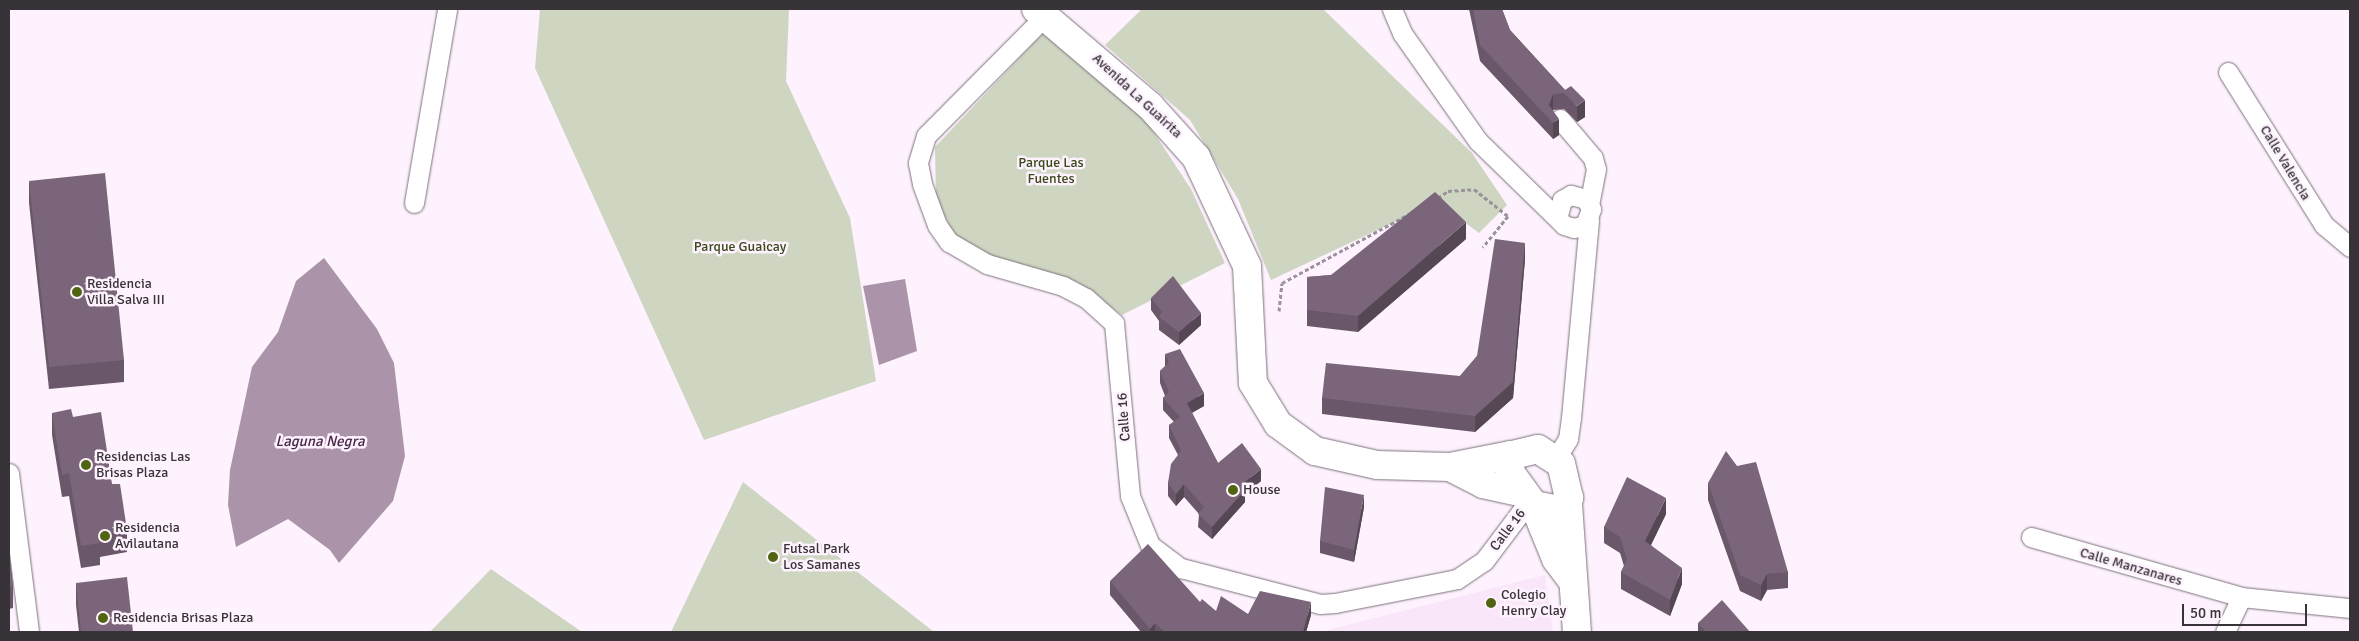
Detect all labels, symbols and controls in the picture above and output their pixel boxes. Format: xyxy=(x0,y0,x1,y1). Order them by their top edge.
street label: Avenida La Guairita xyxy=(1089,50,1185,142)
street label: Calle Valencia xyxy=(2256,123,2314,203)
park label: Parque Las Fuentes xyxy=(1018,155,1084,188)
park label: Parque Guaicay xyxy=(694,239,786,255)
place label: Residencia Villa Salva III xyxy=(87,276,165,308)
marker: Residencia Villa Salva III xyxy=(71,286,83,298)
street label: Calle 16 xyxy=(1114,392,1134,442)
water label: Laguna Negra xyxy=(275,433,365,451)
place label: Residencias Las Brisas Plaza xyxy=(96,449,190,482)
marker: Residencias Las Brisas Plaza xyxy=(80,459,92,471)
place label: House xyxy=(1243,482,1281,498)
marker: House xyxy=(1227,484,1239,496)
street label: Calle 16 xyxy=(1487,506,1529,554)
place label: Residencia Avilautana xyxy=(115,520,180,552)
marker: Residencia Avilautana xyxy=(99,530,111,542)
place label: Futsal Park Los Samanes xyxy=(783,541,860,574)
street label: Calle Manzanares xyxy=(2078,544,2184,590)
marker: Futsal Park Los Samanes xyxy=(767,551,779,563)
place label: Colegio Henry Clay xyxy=(1501,587,1566,620)
scale bar xyxy=(2184,594,2309,626)
marker: Colegio Henry Clay xyxy=(1485,597,1497,609)
text: 50 m xyxy=(2190,604,2221,622)
place label: Residencia Brisas Plaza xyxy=(113,610,253,626)
marker: Residencia Brisas Plaza xyxy=(97,612,109,624)

